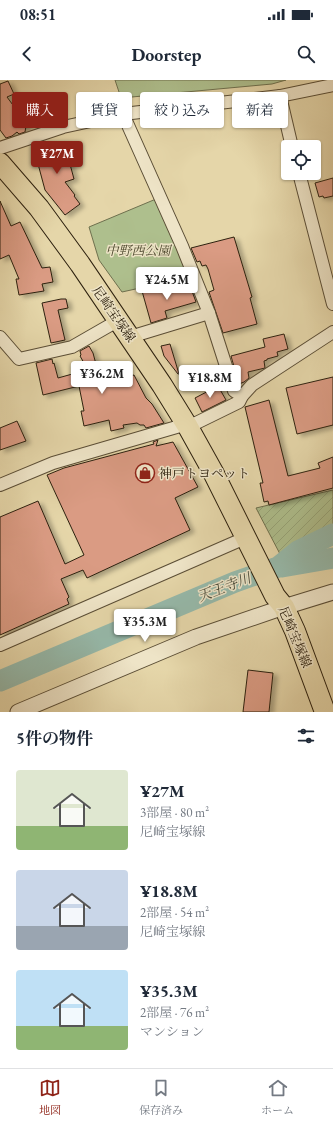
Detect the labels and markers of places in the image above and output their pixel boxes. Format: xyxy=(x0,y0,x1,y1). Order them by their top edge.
pin: ¥27M xyxy=(33,141,81,175)
pin: ¥24.5M xyxy=(134,267,200,301)
pin: ¥36.2M xyxy=(69,361,135,395)
pin: ¥18.8M xyxy=(177,365,243,399)
shop icon: 神戸トヨペット xyxy=(134,462,156,484)
place label: 神戸トヨペット xyxy=(159,465,250,482)
pin: ¥35.3M xyxy=(112,609,178,643)

